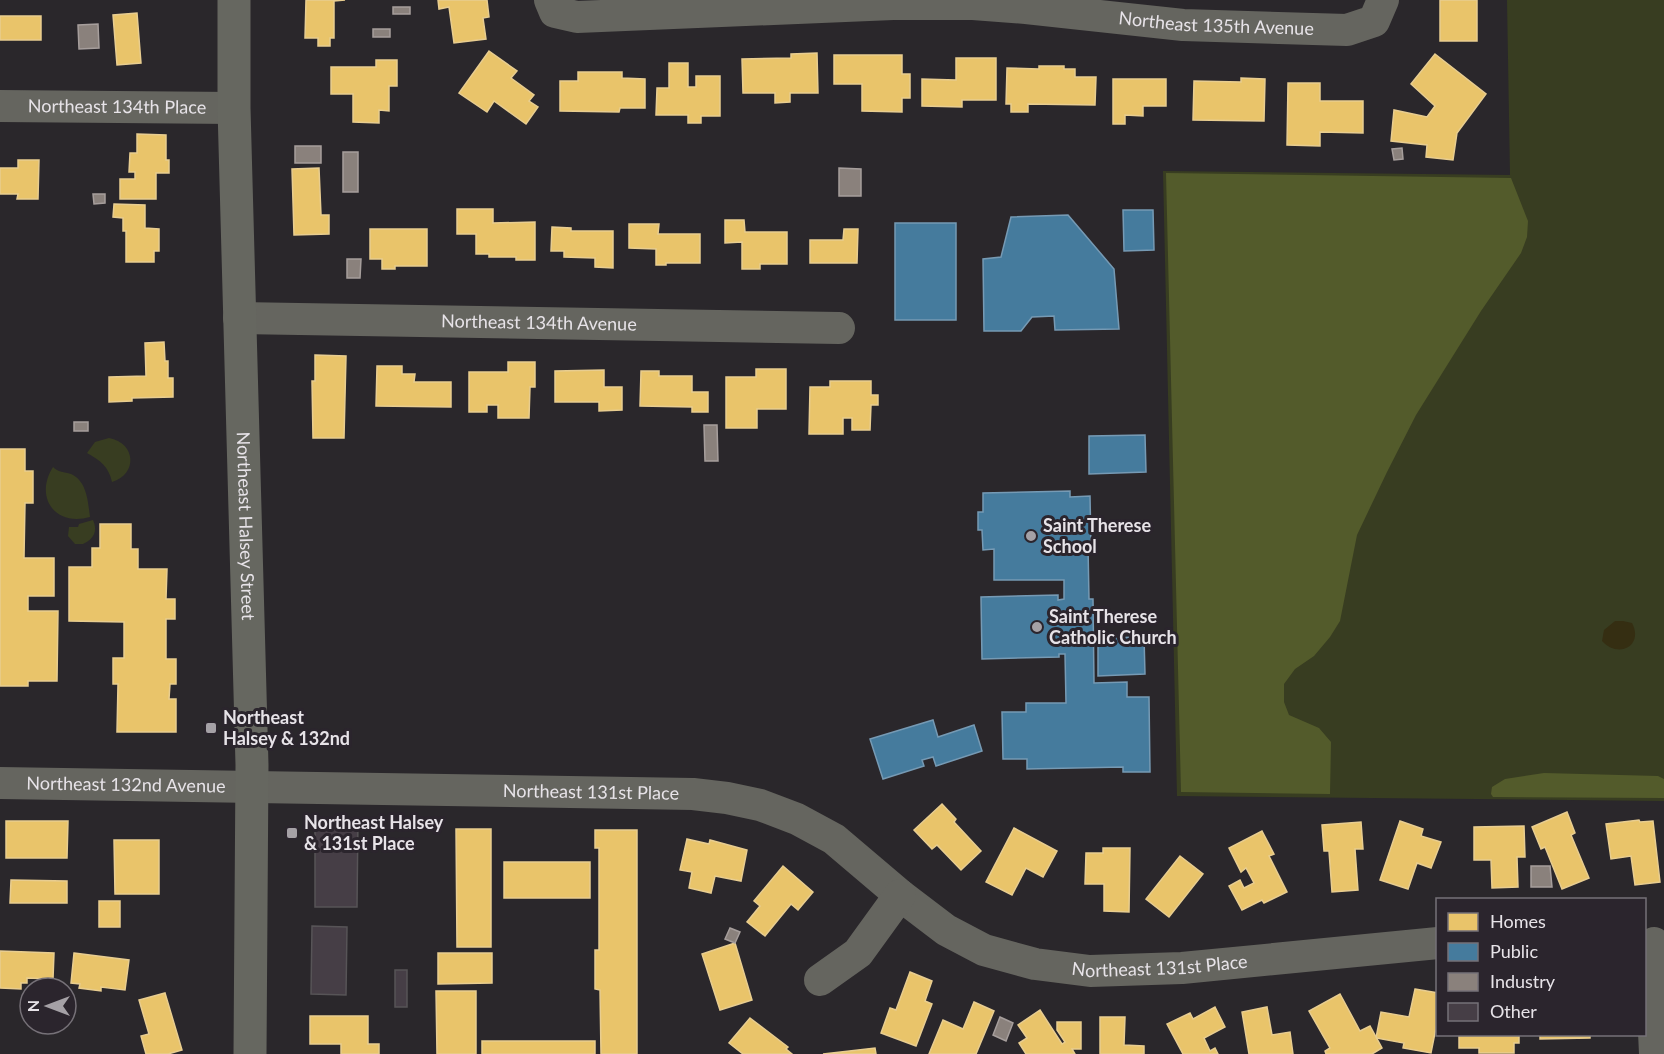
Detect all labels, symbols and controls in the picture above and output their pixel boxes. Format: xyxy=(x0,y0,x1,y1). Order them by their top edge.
street label: Northeast 135th Avenue xyxy=(1118,6,1314,39)
street label: Northeast 134th Place xyxy=(28,94,206,118)
street label: Northeast 134th Avenue xyxy=(441,309,637,335)
street label: Northeast Halsey Street xyxy=(233,431,260,621)
place label: Saint Therese School xyxy=(1043,514,1151,557)
marker: Saint Therese School xyxy=(1024,529,1038,543)
place label: Saint Therese Catholic Church xyxy=(1049,605,1177,648)
marker: Saint Therese Catholic Church xyxy=(1030,620,1044,634)
place label: Northeast Halsey & 132nd xyxy=(223,706,350,749)
marker: Northeast Halsey & 132nd xyxy=(204,721,218,735)
street label: Northeast 132nd Avenue xyxy=(26,771,226,797)
street label: Northeast 131st Place xyxy=(503,779,679,804)
place label: Northeast Halsey & 131st Place xyxy=(304,811,444,854)
marker: Northeast Halsey & 131st Place xyxy=(285,826,299,840)
legend xyxy=(1436,898,1646,1036)
text: Homes xyxy=(1490,910,1546,932)
text: Public xyxy=(1490,940,1538,962)
street label: Northeast 131st Place xyxy=(1070,950,1248,981)
text: Industry xyxy=(1490,970,1556,992)
north arrow xyxy=(18,976,78,1036)
text: N xyxy=(23,1000,42,1012)
text: Other xyxy=(1490,1000,1537,1022)

